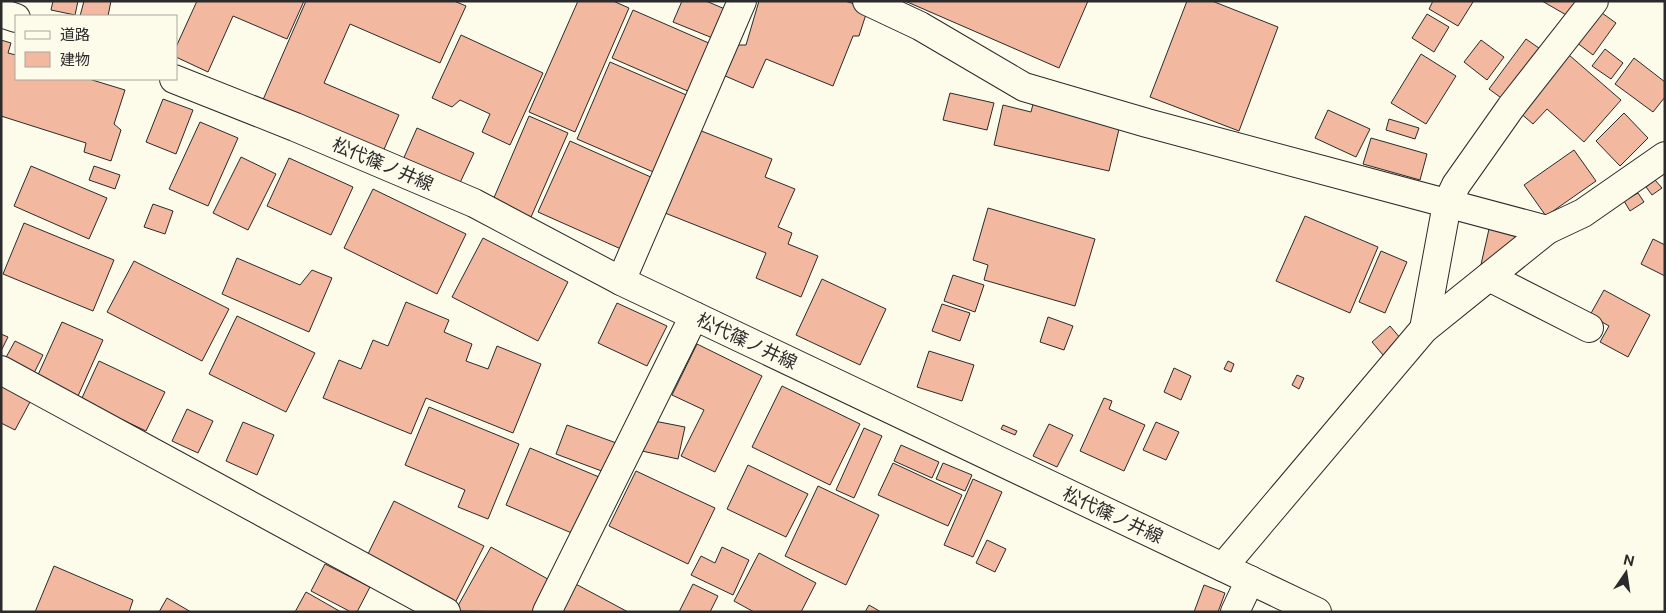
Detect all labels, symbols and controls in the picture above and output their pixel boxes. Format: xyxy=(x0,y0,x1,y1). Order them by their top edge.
legend xyxy=(15,15,178,80)
text: 道路 xyxy=(60,26,90,43)
text: 建物 xyxy=(60,51,90,68)
street label: 松代篠ノ井線 xyxy=(329,133,437,195)
street label: 松代篠ノ井線 xyxy=(694,309,800,373)
street label: 松代篠ノ井線 xyxy=(1060,483,1166,547)
north arrow xyxy=(1601,548,1651,598)
text: N xyxy=(1622,551,1636,569)

